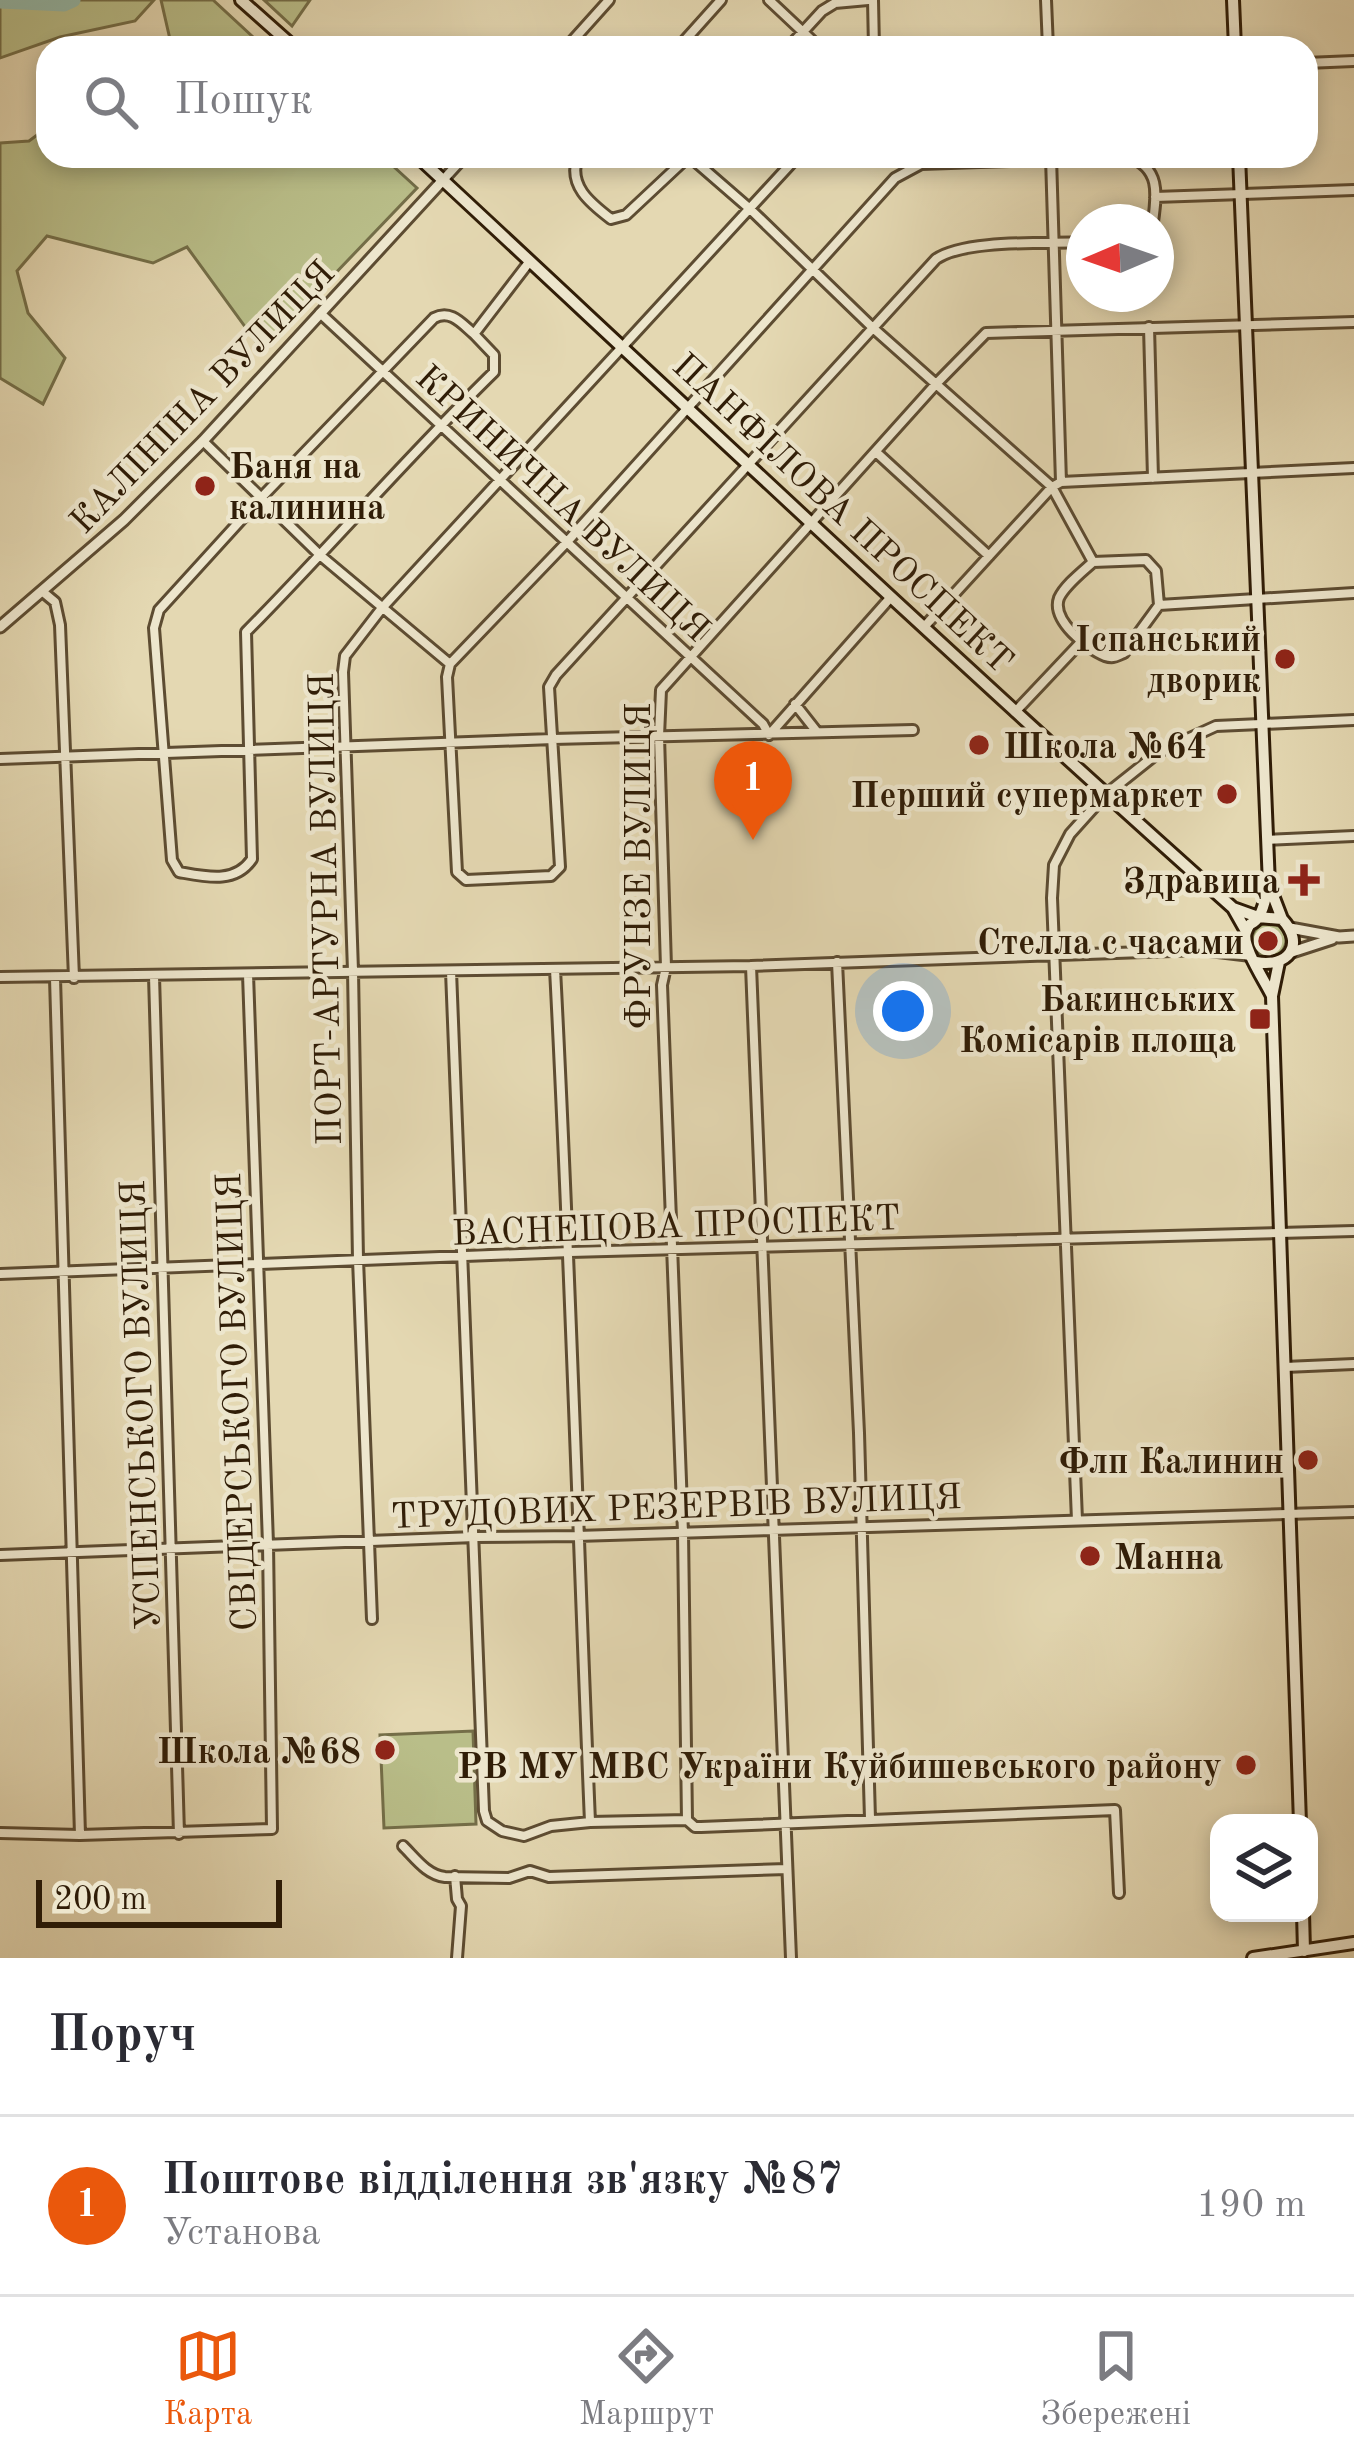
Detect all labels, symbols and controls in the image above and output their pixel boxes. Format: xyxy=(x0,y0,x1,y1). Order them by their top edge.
search box xyxy=(36,36,1318,168)
icon: search xyxy=(78,69,144,135)
text: Пошук xyxy=(174,79,313,124)
north arrow xyxy=(1066,204,1174,312)
street label: КАЛІНІНА ВУЛИЦЯ xyxy=(65,256,343,542)
street label: ПАНФІЛОВА ПРОСПЕКТ xyxy=(664,348,1018,682)
street label: КРИНИЧНА ВУЛИЦЯ xyxy=(408,360,715,650)
place label: Баня на калинина xyxy=(229,451,385,528)
marker: Баня на калинина xyxy=(192,473,218,499)
place label: Іспанський дворик xyxy=(1075,624,1261,701)
marker: Іспанський дворик xyxy=(1272,646,1298,672)
street label: ПОРТ-АРТУРНА ВУЛИЦЯ xyxy=(306,672,350,1146)
street label: ФРУНЗЕ ВУЛИЦЯ xyxy=(623,702,659,1030)
place label: Школа №64 xyxy=(1003,731,1207,767)
marker: Школа №64 xyxy=(966,732,992,758)
pin: 1 xyxy=(714,741,792,840)
place label: Перший супермаркет xyxy=(850,780,1203,816)
marker: Перший супермаркет xyxy=(1214,781,1240,807)
place label: Здравица xyxy=(1123,866,1280,902)
marker: Здравица xyxy=(1291,867,1317,893)
place label: Стелла с часами xyxy=(977,927,1244,963)
marker: Стелла с часами xyxy=(1255,928,1281,954)
your location xyxy=(873,981,933,1041)
place label: Бакинських Комісарів площа xyxy=(959,984,1236,1061)
marker: Бакинських Комісарів площа xyxy=(1247,1006,1273,1032)
street label: СВІДЕРСЬКОГО ВУЛИЦЯ xyxy=(213,1172,265,1632)
street label: УСПЕНСЬКОГО ВУЛИЦЯ xyxy=(117,1179,169,1630)
street label: ВАСНЕЦОВА ПРОСПЕКТ xyxy=(451,1202,901,1254)
place label: Флп Калинин xyxy=(1059,1446,1284,1482)
marker: Флп Калинин xyxy=(1295,1447,1321,1473)
street label: ТРУДОВИХ РЕЗЕРВІВ ВУЛИЦЯ xyxy=(390,1481,962,1537)
place label: Манна xyxy=(1114,1542,1223,1578)
marker: Манна xyxy=(1077,1543,1103,1569)
place label: Школа №68 xyxy=(157,1736,361,1772)
marker: Школа №68 xyxy=(372,1737,398,1763)
place label: РВ МУ МВС України Куйбишевського району xyxy=(457,1751,1222,1787)
marker: РВ МУ МВС України Куйбишевського району xyxy=(1233,1752,1259,1778)
map controls xyxy=(1210,1814,1318,1922)
button: layers xyxy=(1210,1814,1318,1922)
scale bar xyxy=(36,1874,282,1927)
text: 200 m xyxy=(54,1884,147,1917)
text: Поруч xyxy=(48,2011,196,2062)
text: Поштове відділення зв'язку №87 xyxy=(162,2159,843,2204)
text: 1 xyxy=(76,2186,98,2225)
text: 190 m xyxy=(1196,2186,1306,2225)
text: Установа xyxy=(162,2214,321,2253)
tab: Карта xyxy=(163,2323,252,2436)
tab: Маршрут xyxy=(579,2323,714,2436)
tab: Збережені xyxy=(1041,2323,1191,2436)

